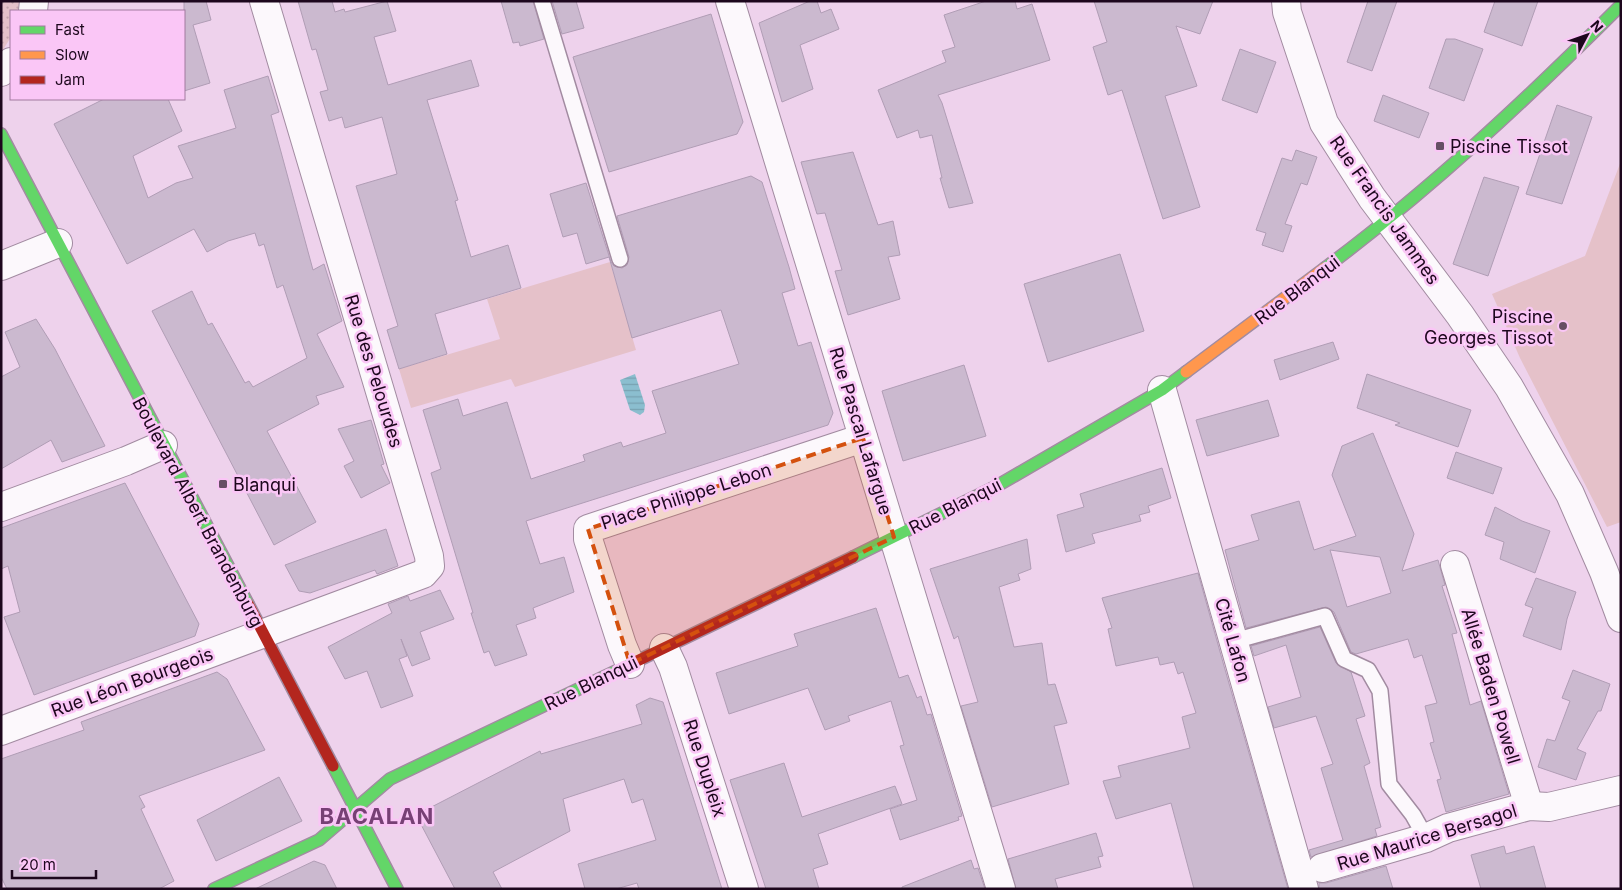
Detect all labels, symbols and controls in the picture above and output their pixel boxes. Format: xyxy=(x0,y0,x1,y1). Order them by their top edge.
legend xyxy=(10,10,185,100)
north arrow xyxy=(1562,10,1612,60)
text: N xyxy=(1587,17,1607,36)
text: Fast xyxy=(55,20,85,39)
text: Slow xyxy=(55,45,89,64)
text: Jam xyxy=(55,70,85,89)
street label: Rue Francis Jammes xyxy=(1326,132,1444,288)
place label: Piscine Tissot xyxy=(1450,136,1568,157)
marker: Piscine Tissot xyxy=(1434,140,1446,152)
street label: Rue Blanqui xyxy=(1250,251,1344,329)
street label: Rue des Pelourdes xyxy=(341,292,407,450)
place label: Piscine Georges Tissot xyxy=(1424,306,1553,348)
marker: Piscine Georges Tissot xyxy=(1557,320,1569,332)
street label: Rue Pascal Lafargue xyxy=(825,345,897,517)
street label: Boulevard Albert Brandenburg xyxy=(128,393,268,631)
street label: Place Philippe Lebon xyxy=(598,459,774,533)
place label: Blanqui xyxy=(233,474,296,495)
street label: Rue Blanqui xyxy=(905,474,1005,538)
marker: Blanqui xyxy=(217,478,229,490)
street label: Cité Lafon xyxy=(1211,595,1255,685)
street label: Allée Baden Powell xyxy=(1457,606,1525,766)
street label: Rue Léon Bourgeois xyxy=(48,643,216,721)
street label: Rue Blanqui xyxy=(541,651,641,715)
street label: Rue Dupleix xyxy=(679,716,731,820)
street label: Rue Maurice Bersagol xyxy=(1335,800,1519,874)
district label: BACALAN xyxy=(320,803,434,829)
scale bar xyxy=(12,848,96,880)
text: 20 m xyxy=(20,855,56,874)

